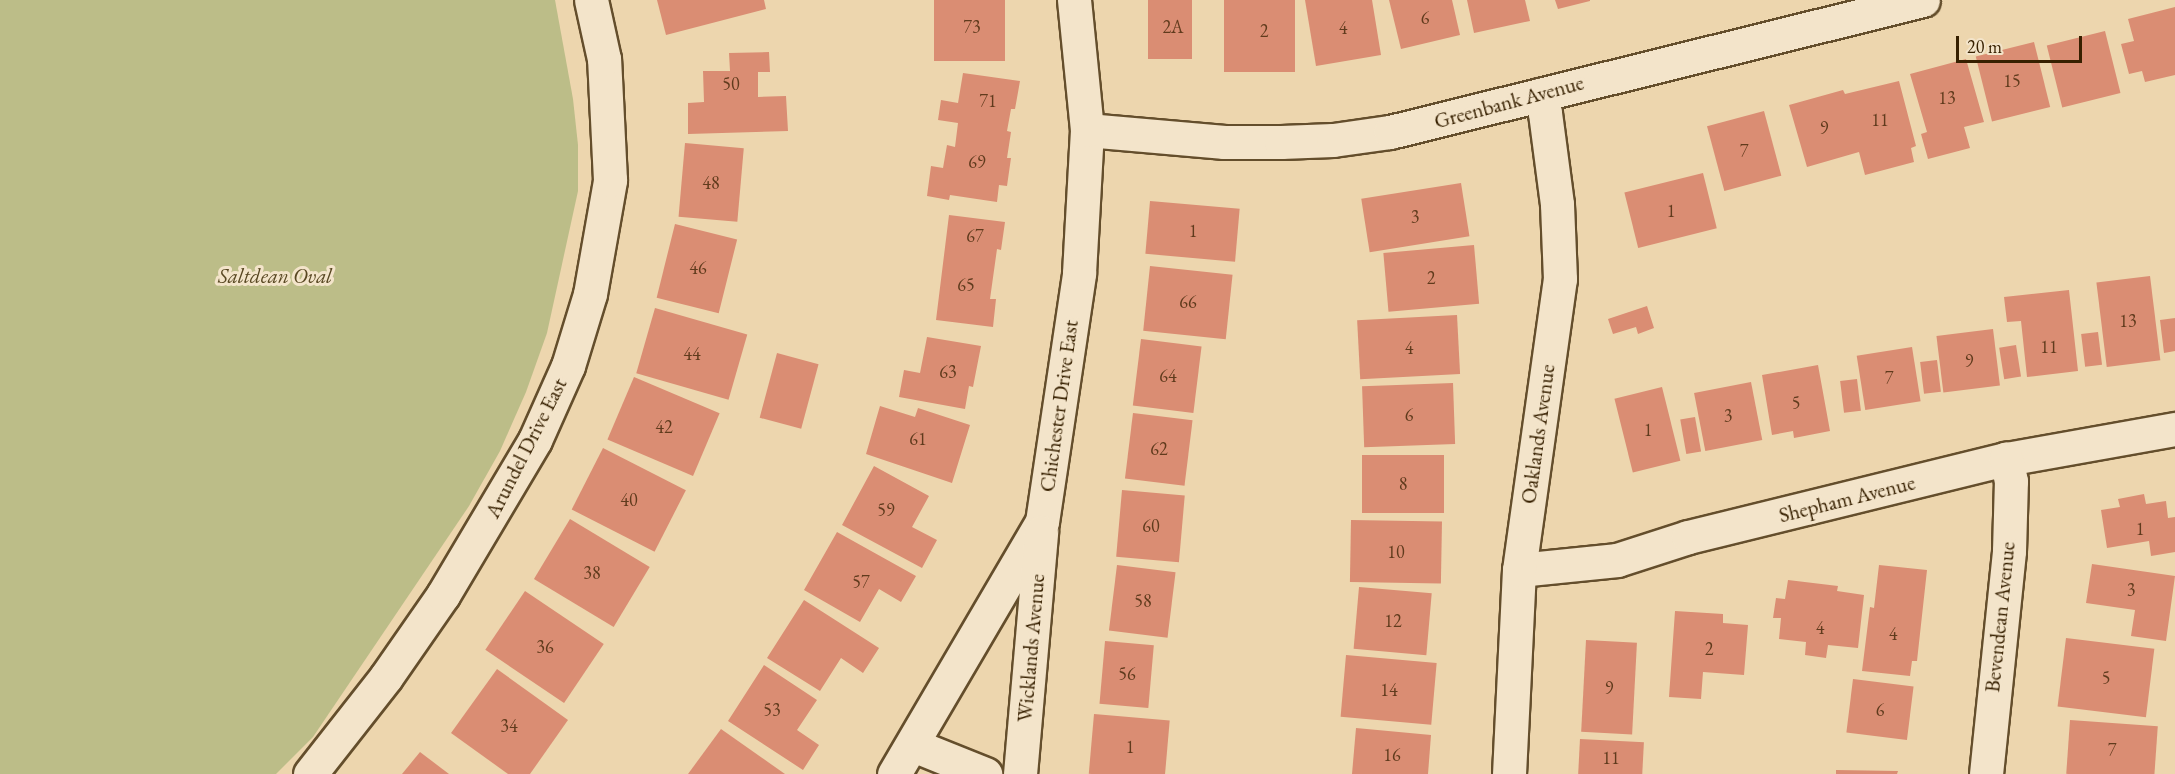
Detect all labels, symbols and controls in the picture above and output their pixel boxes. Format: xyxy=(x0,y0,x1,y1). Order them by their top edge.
house number: 6 xyxy=(1421,7,1429,29)
house number: 73 xyxy=(963,16,981,38)
house number: 2A xyxy=(1162,16,1184,38)
house number: 4 xyxy=(1339,17,1347,39)
house number: 2 xyxy=(1260,20,1268,42)
scale bar xyxy=(1959,24,2085,62)
text: 20 m xyxy=(1967,35,2002,58)
street label: Greenbank Avenue xyxy=(1431,70,1587,134)
house number: 15 xyxy=(2003,70,2021,92)
house number: 50 xyxy=(722,73,740,95)
house number: 13 xyxy=(1938,87,1956,109)
house number: 71 xyxy=(979,90,997,112)
house number: 11 xyxy=(1871,109,1889,131)
house number: 9 xyxy=(1820,117,1828,139)
house number: 7 xyxy=(1740,140,1748,162)
house number: 69 xyxy=(968,151,986,173)
house number: 48 xyxy=(702,172,720,194)
house number: 1 xyxy=(1667,200,1675,222)
house number: 3 xyxy=(1411,206,1419,228)
house number: 1 xyxy=(1189,220,1197,242)
house number: 67 xyxy=(966,225,984,247)
house number: 46 xyxy=(689,257,707,279)
park label: Saltdean Oval xyxy=(218,263,332,289)
house number: 2 xyxy=(1427,267,1435,289)
house number: 65 xyxy=(957,274,975,296)
house number: 66 xyxy=(1179,291,1197,313)
house number: 13 xyxy=(2119,310,2137,332)
street label: Chichester Drive East xyxy=(1034,318,1084,494)
house number: 11 xyxy=(2040,336,2058,358)
house number: 4 xyxy=(1405,337,1413,359)
house number: 44 xyxy=(683,343,701,365)
house number: 9 xyxy=(1965,350,1973,372)
house number: 63 xyxy=(939,361,957,383)
street label: Oaklands Avenue xyxy=(1516,363,1560,505)
house number: 64 xyxy=(1159,365,1177,387)
house number: 7 xyxy=(1885,367,1893,389)
street label: Arundel Drive East xyxy=(480,374,572,522)
house number: 5 xyxy=(1792,392,1800,414)
house number: 6 xyxy=(1405,404,1413,426)
house number: 3 xyxy=(1724,405,1732,427)
house number: 42 xyxy=(655,416,673,438)
house number: 1 xyxy=(1644,419,1652,441)
house number: 61 xyxy=(909,428,927,450)
house number: 62 xyxy=(1150,438,1168,460)
street label: Shepham Avenue xyxy=(1776,470,1918,528)
house number: 8 xyxy=(1399,473,1407,495)
house number: 40 xyxy=(620,489,638,511)
house number: 59 xyxy=(877,499,895,521)
house number: 60 xyxy=(1142,515,1160,537)
house number: 1 xyxy=(2136,518,2144,540)
street label: Bevendean Avenue xyxy=(1980,540,2020,694)
house number: 10 xyxy=(1387,541,1405,563)
house number: 38 xyxy=(583,562,601,584)
house number: 57 xyxy=(852,571,870,593)
street label: Wicklands Avenue xyxy=(1012,573,1050,723)
house number: 3 xyxy=(2127,579,2135,601)
house number: 58 xyxy=(1134,590,1152,612)
house number: 12 xyxy=(1384,610,1402,632)
house number: 4 xyxy=(1816,617,1824,639)
house number: 4 xyxy=(1889,623,1897,645)
house number: 36 xyxy=(536,636,554,658)
house number: 2 xyxy=(1705,638,1713,660)
house number: 56 xyxy=(1118,663,1136,685)
house number: 5 xyxy=(2102,667,2110,689)
house number: 9 xyxy=(1605,677,1613,699)
house number: 14 xyxy=(1380,679,1398,701)
house number: 53 xyxy=(763,699,781,721)
house number: 6 xyxy=(1876,699,1884,721)
house number: 34 xyxy=(500,715,518,737)
house number: 1 xyxy=(1126,736,1134,758)
house number: 7 xyxy=(2108,739,2116,761)
house number: 16 xyxy=(1383,744,1401,766)
house number: 11 xyxy=(1602,747,1620,769)

